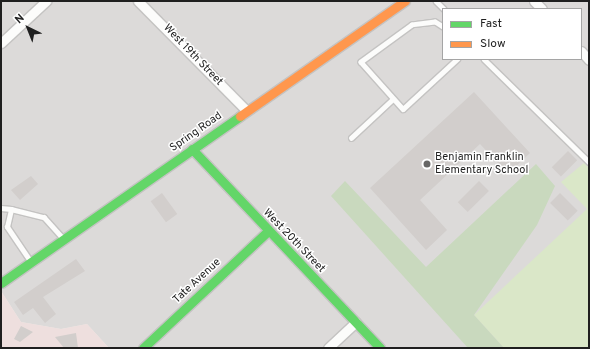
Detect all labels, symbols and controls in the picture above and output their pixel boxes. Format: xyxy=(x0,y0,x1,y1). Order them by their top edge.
north arrow xyxy=(8,8,48,48)
legend xyxy=(442,8,582,60)
text: N xyxy=(12,11,27,27)
text: Fast xyxy=(480,16,502,32)
street label: West 19th Street xyxy=(160,22,226,88)
text: Slow xyxy=(480,36,506,52)
street label: Spring Road xyxy=(167,109,225,155)
place label: Benjamin Franklin Elementary School xyxy=(435,151,528,177)
marker: Benjamin Franklin Elementary School xyxy=(422,159,432,169)
street label: West 20th Street xyxy=(260,206,328,276)
street label: Tate Avenue xyxy=(170,255,224,307)

